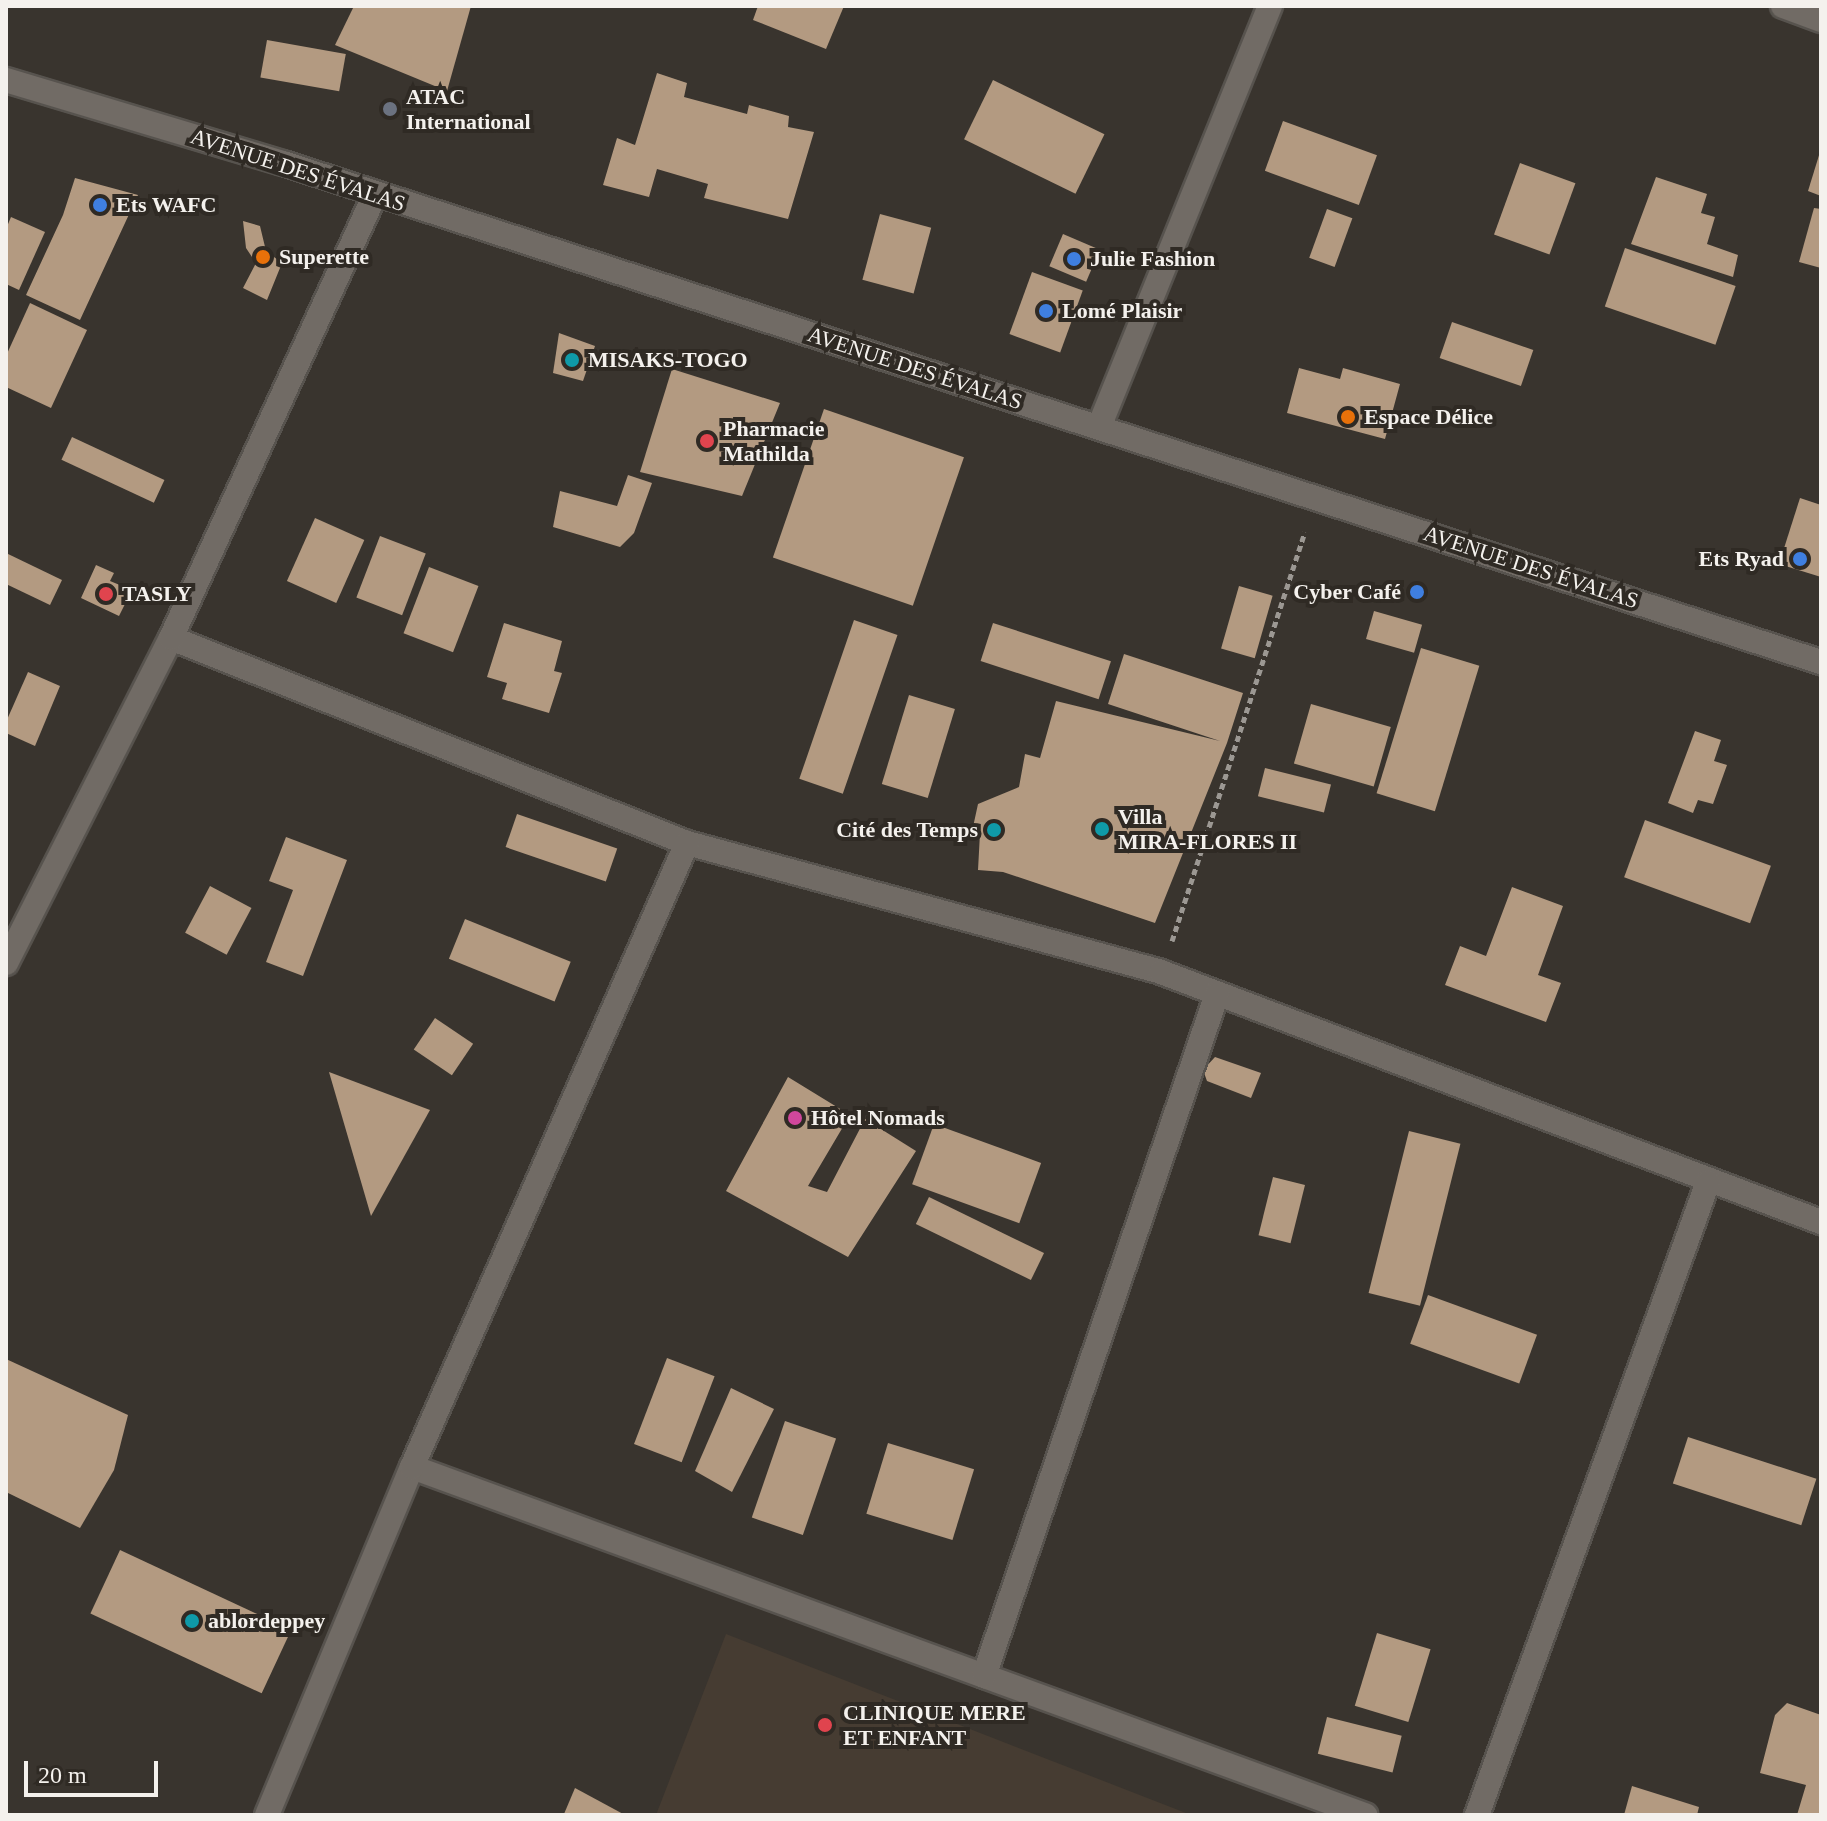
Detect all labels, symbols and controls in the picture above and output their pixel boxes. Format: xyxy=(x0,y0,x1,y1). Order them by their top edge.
place label: ATAC International xyxy=(406,83,531,134)
marker: ATAC International xyxy=(381,100,399,118)
street label: AVENUE DES ÉVALAS xyxy=(187,123,409,217)
place label: Ets WAFC xyxy=(116,192,217,218)
marker: Ets WAFC xyxy=(91,196,109,214)
place label: Superette xyxy=(279,244,369,270)
place label: Julie Fashion xyxy=(1090,246,1215,272)
marker: Superette xyxy=(254,248,272,266)
marker: Julie Fashion xyxy=(1065,250,1083,268)
place label: Lomé Plaisir xyxy=(1062,298,1182,324)
marker: Lomé Plaisir xyxy=(1037,302,1055,320)
street label: AVENUE DES ÉVALAS xyxy=(804,321,1026,415)
place label: MISAKS-TOGO xyxy=(588,347,748,373)
marker: MISAKS-TOGO xyxy=(563,351,581,369)
place label: Espace Délice xyxy=(1364,404,1493,430)
marker: Espace Délice xyxy=(1339,408,1357,426)
place label: Pharmacie Mathilda xyxy=(723,415,824,466)
marker: Pharmacie Mathilda xyxy=(698,432,716,450)
street label: AVENUE DES ÉVALAS xyxy=(1420,520,1642,614)
place label: Ets Ryad xyxy=(1699,546,1784,572)
marker: Ets Ryad xyxy=(1791,550,1809,568)
place label: Cyber Café xyxy=(1293,579,1401,605)
place label: TASLY xyxy=(122,581,192,607)
marker: Cyber Café xyxy=(1408,583,1426,601)
marker: TASLY xyxy=(97,585,115,603)
place label: Villa MIRA-FLORES II xyxy=(1118,803,1297,854)
place label: Cité des Temps xyxy=(836,817,978,843)
marker: Villa MIRA-FLORES II xyxy=(1093,820,1111,838)
marker: Cité des Temps xyxy=(985,821,1003,839)
place label: Hôtel Nomads xyxy=(811,1105,945,1131)
marker: Hôtel Nomads xyxy=(786,1109,804,1127)
place label: ablordeppey xyxy=(208,1608,325,1634)
marker: ablordeppey xyxy=(183,1612,201,1630)
place label: CLINIQUE MERE ET ENFANT xyxy=(843,1699,1026,1750)
marker: CLINIQUE MERE ET ENFANT xyxy=(814,1714,836,1736)
scale bar xyxy=(28,1745,162,1795)
text: 20 m xyxy=(38,1762,87,1788)

